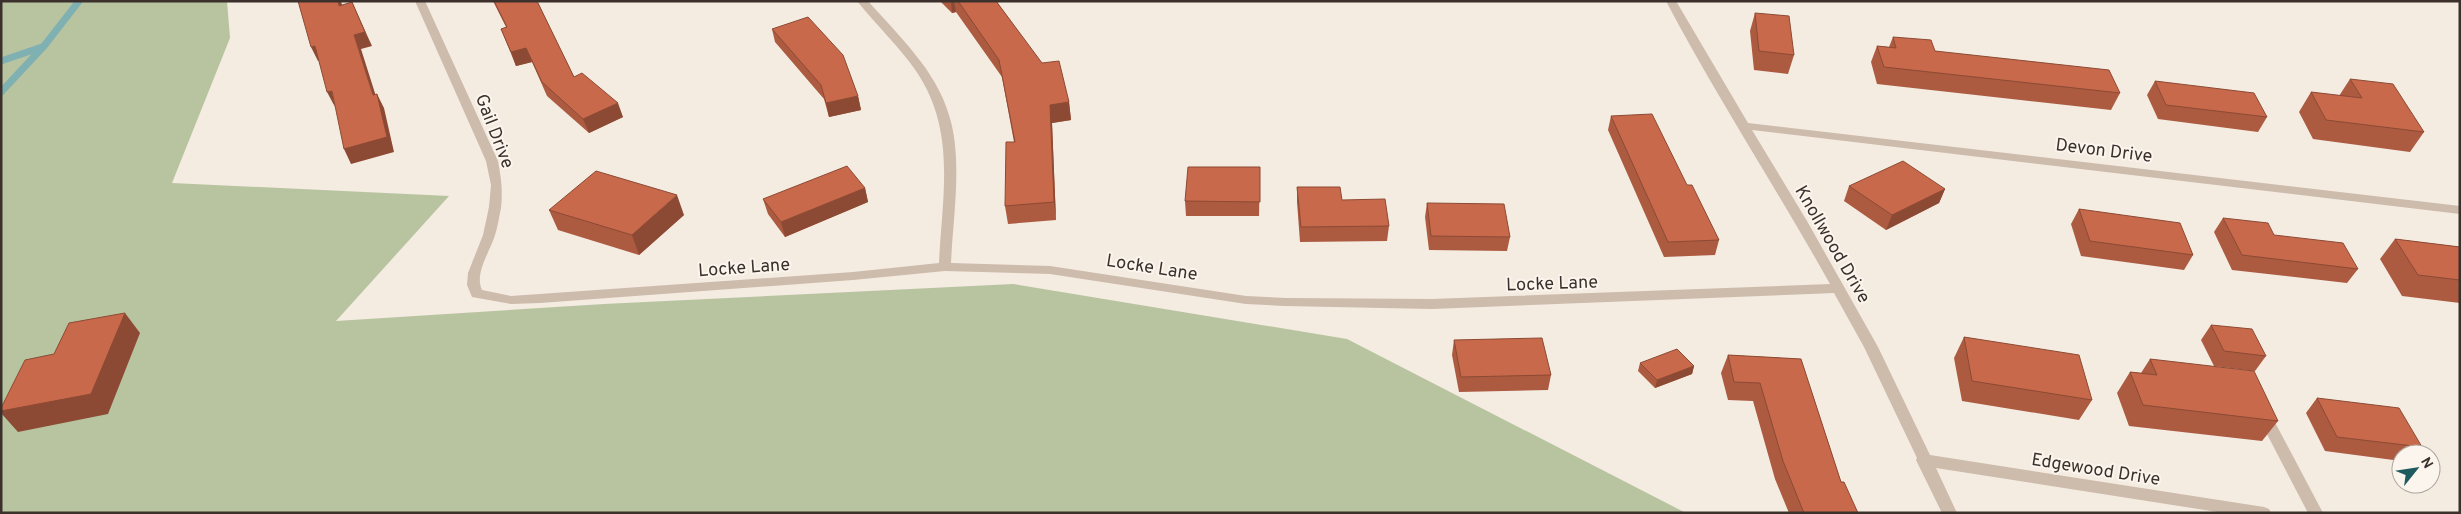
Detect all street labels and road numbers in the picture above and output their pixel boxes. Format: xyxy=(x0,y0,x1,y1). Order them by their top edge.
street label: Gail Drive xyxy=(469,91,518,172)
street label: Devon Drive xyxy=(2054,134,2154,169)
street label: Knollwood Drive xyxy=(1789,182,1875,308)
street label: Locke Lane xyxy=(1104,250,1199,287)
street label: Locke Lane xyxy=(697,254,791,283)
street label: Locke Lane xyxy=(1506,271,1599,298)
street label: Edgewood Drive xyxy=(2030,449,2162,492)

